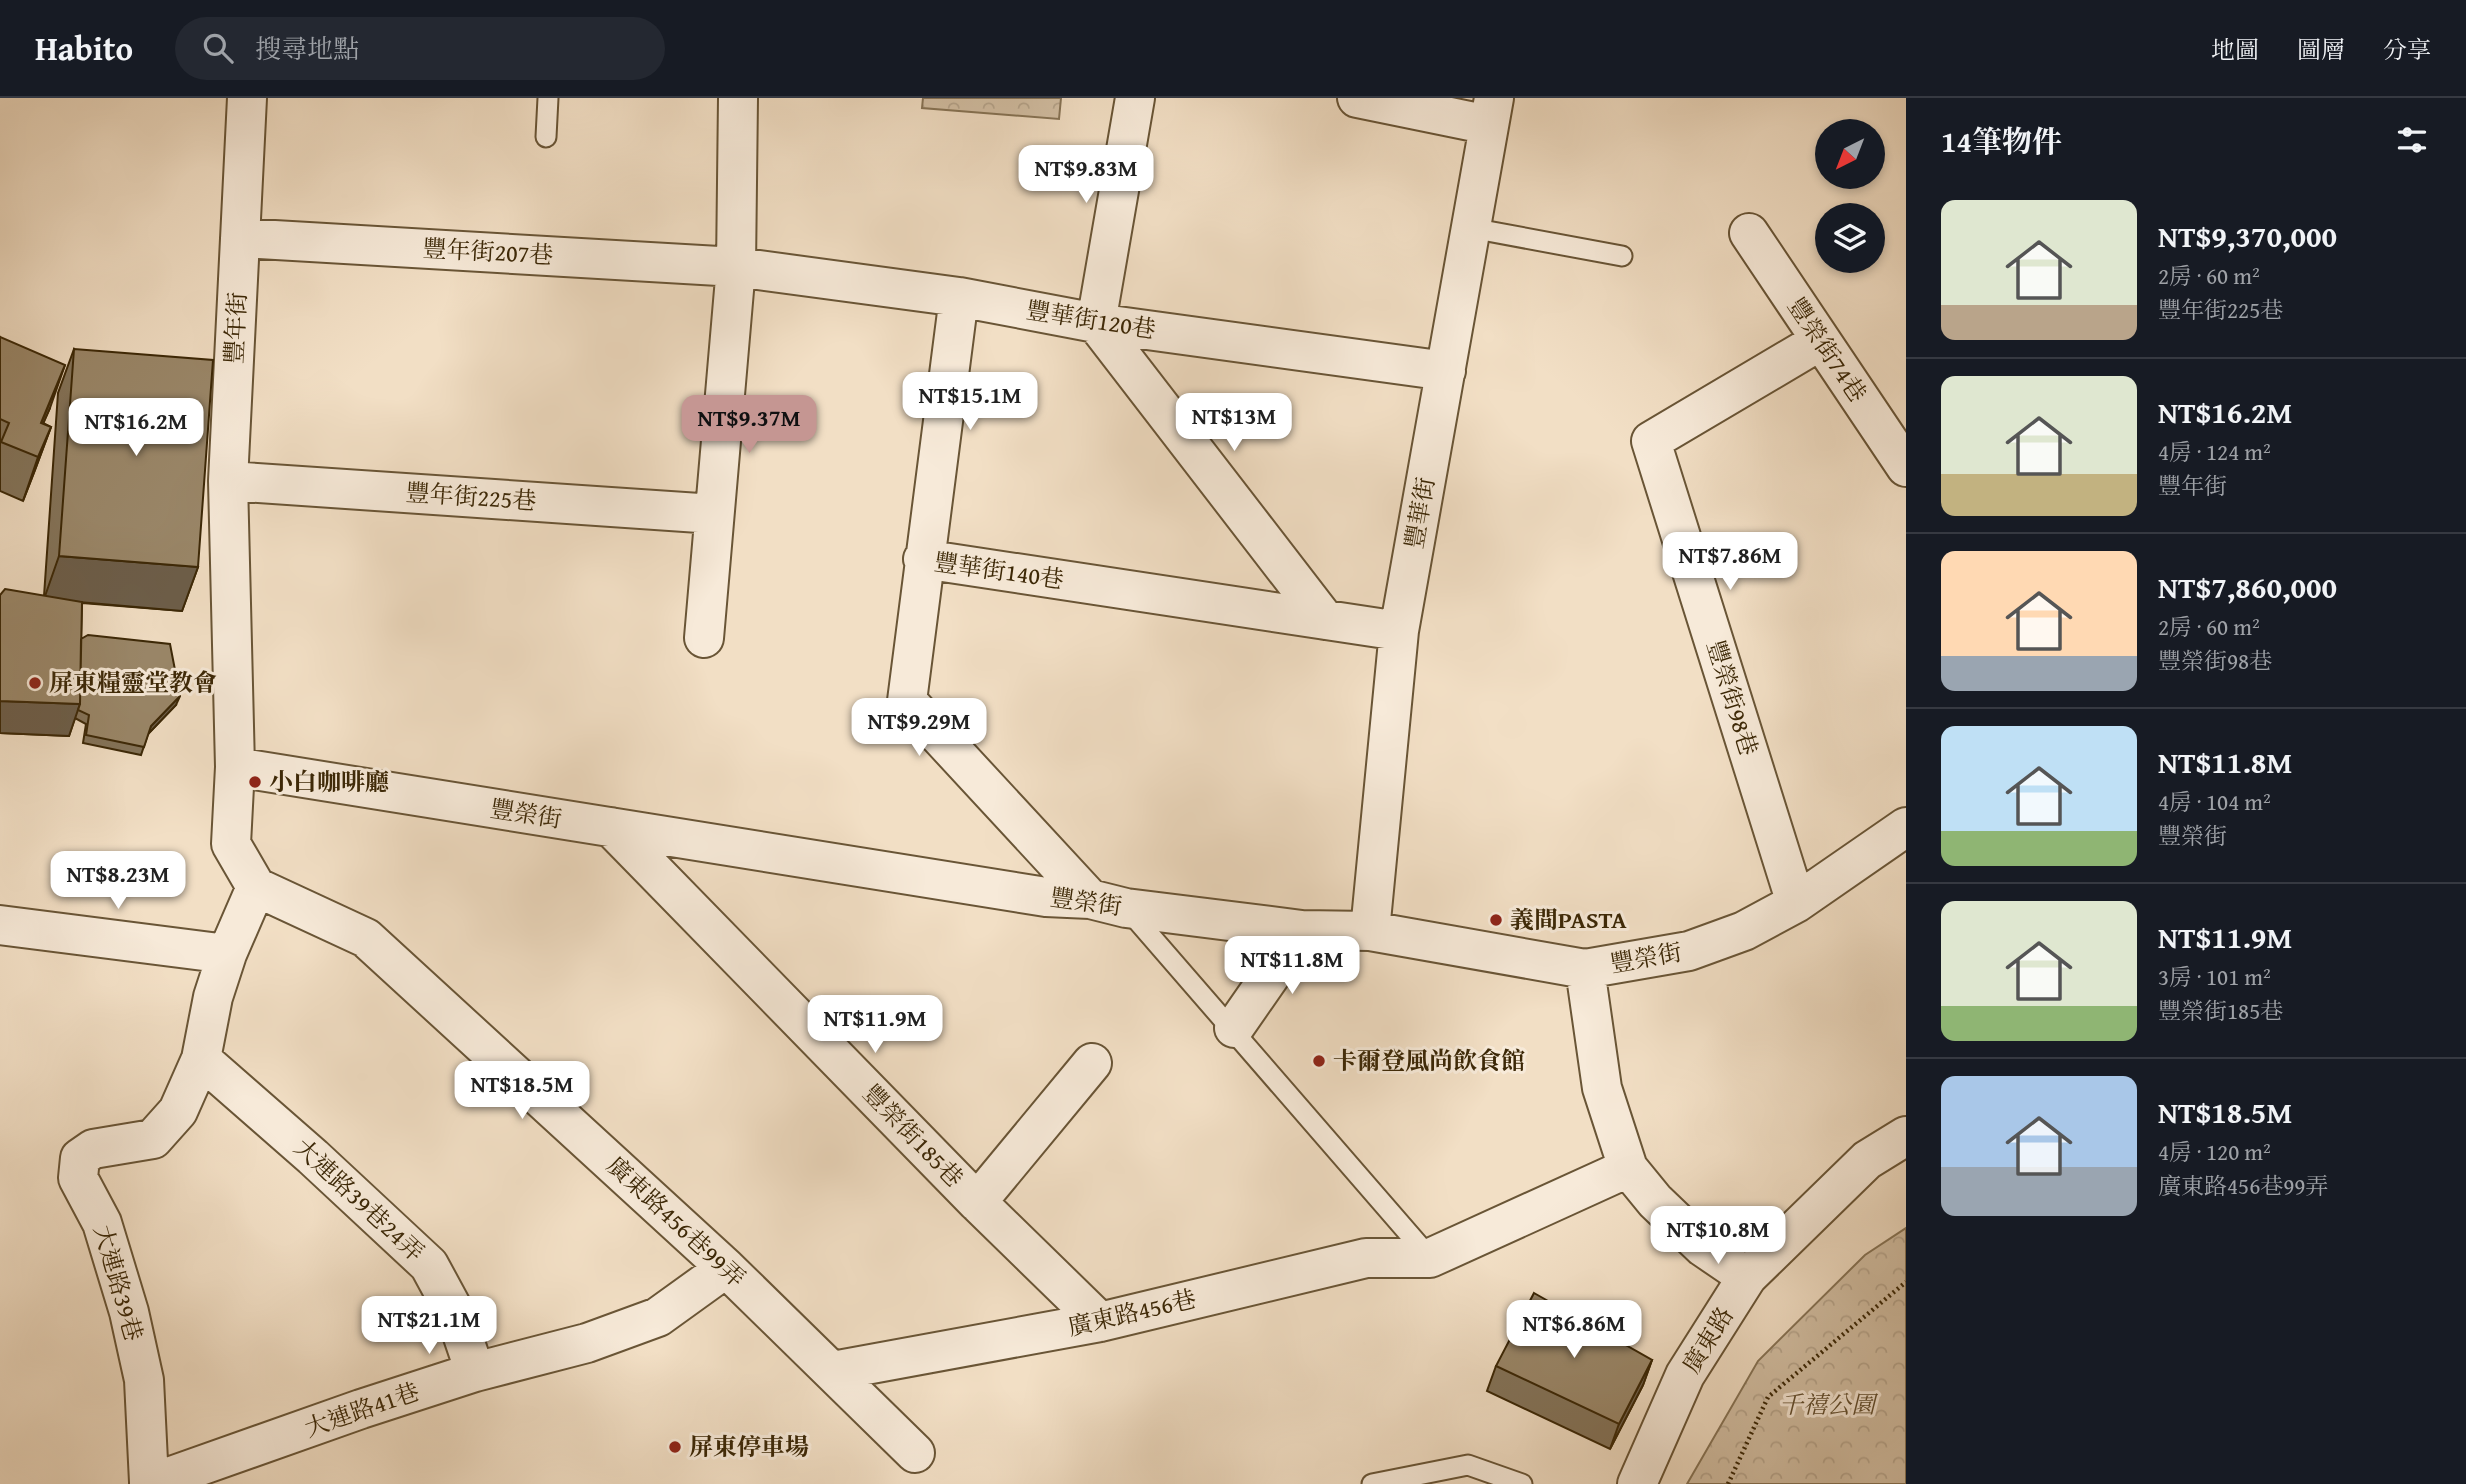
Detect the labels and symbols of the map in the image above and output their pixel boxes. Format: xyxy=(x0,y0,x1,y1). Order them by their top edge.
north arrow xyxy=(1815,119,1885,189)
pin: NT$9.83M xyxy=(1014,146,1158,205)
street label: 豐年街207巷 xyxy=(422,231,554,272)
street label: 豐年街 xyxy=(216,291,255,365)
street label: 豐榮街74巷 xyxy=(1780,291,1875,409)
street label: 豐華街120巷 xyxy=(1024,292,1158,347)
pin: NT$15.1M xyxy=(898,372,1042,432)
pin: NT$13M xyxy=(1177,394,1291,453)
pin: NT$9.37M xyxy=(677,396,821,455)
pin: NT$16.2M xyxy=(64,398,208,458)
street label: 豐年街225巷 xyxy=(405,474,537,519)
street label: 豐華街 xyxy=(1396,474,1443,551)
pin: NT$7.86M xyxy=(1658,532,1802,592)
street label: 豐華街140巷 xyxy=(932,544,1066,597)
street label: 豐榮街98巷 xyxy=(1698,636,1767,760)
place label: 屏東糧靈堂教會 xyxy=(49,665,217,700)
marker: 屏東糧靈堂教會 xyxy=(27,675,43,691)
pin: NT$9.29M xyxy=(847,698,991,758)
place label: 小白咖啡廳 xyxy=(269,764,389,799)
marker: 小白咖啡廳 xyxy=(247,774,263,790)
street label: 豐榮街 xyxy=(488,791,564,836)
pin: NT$8.23M xyxy=(46,852,190,911)
street label: 豐榮街 xyxy=(1048,879,1124,924)
place label: 義間PASTA xyxy=(1510,902,1627,937)
marker: 義間PASTA xyxy=(1488,912,1504,928)
street label: 豐榮街 xyxy=(1607,934,1684,981)
pin: NT$11.8M xyxy=(1220,936,1364,996)
pin: NT$11.9M xyxy=(803,996,947,1055)
place label: 卡爾登風尚飲食館 xyxy=(1333,1043,1525,1078)
marker: 卡爾登風尚飲食館 xyxy=(1311,1053,1327,1069)
pin: NT$18.5M xyxy=(450,1062,594,1121)
street label: 豐榮街185巷 xyxy=(855,1076,971,1195)
street label: 大連路39巷24弄 xyxy=(287,1130,432,1269)
street label: 廣東路456巷99弄 xyxy=(599,1148,753,1295)
pin: NT$10.8M xyxy=(1646,1206,1790,1266)
street label: 大連路39巷 xyxy=(85,1221,152,1345)
street label: 廣東路456巷 xyxy=(1064,1281,1199,1344)
pin: NT$21.1M xyxy=(357,1296,501,1356)
pin: NT$6.86M xyxy=(1502,1300,1646,1360)
street label: 廣東路 xyxy=(1674,1300,1741,1380)
street label: 大連路41巷 xyxy=(300,1374,424,1445)
park label: 千禧公園 xyxy=(1779,1387,1879,1422)
place label: 屏東停車場 xyxy=(689,1429,809,1464)
marker: 屏東停車場 xyxy=(667,1439,683,1455)

